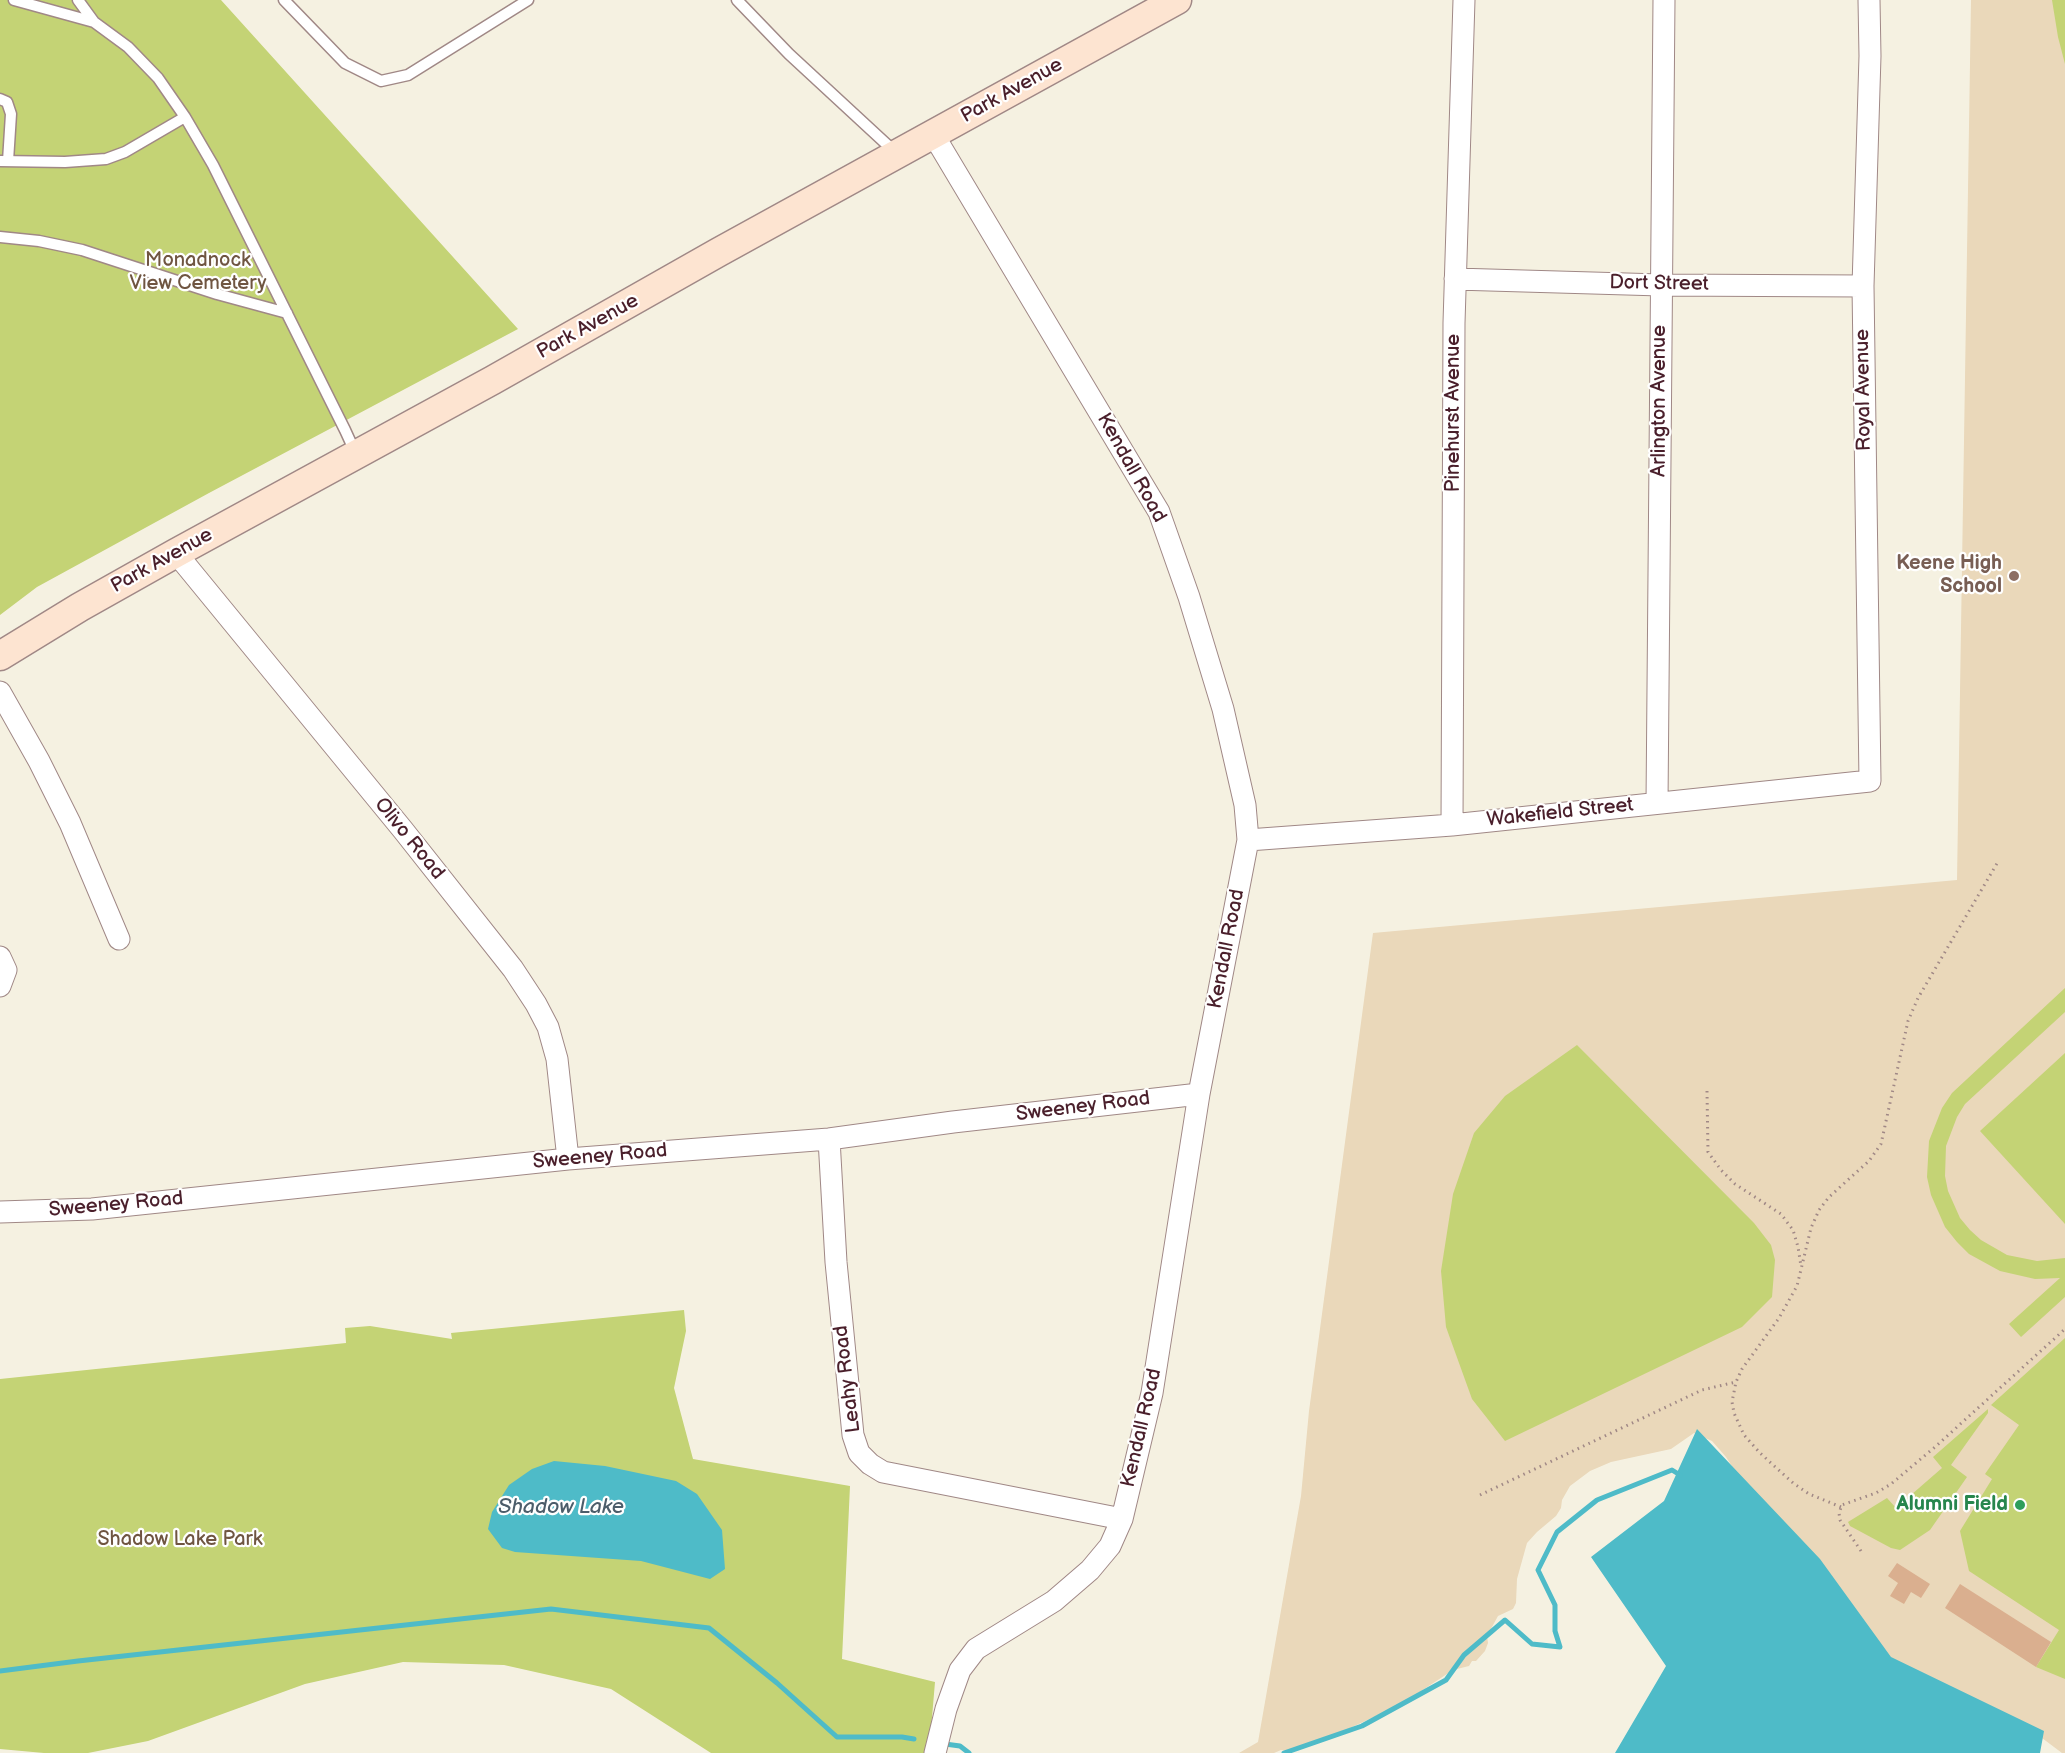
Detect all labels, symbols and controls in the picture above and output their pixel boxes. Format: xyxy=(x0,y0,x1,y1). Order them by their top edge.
street label: Park Avenue xyxy=(957,53,1067,129)
park label: Monadnock View Cemetery xyxy=(130,249,266,296)
street label: Dort Street xyxy=(1609,271,1709,297)
street label: Park Avenue xyxy=(533,289,643,365)
street label: Arlington Avenue xyxy=(1648,325,1672,477)
street label: Royal Avenue xyxy=(1851,329,1877,451)
street label: Pinehurst Avenue xyxy=(1442,334,1466,492)
street label: Kendall Road xyxy=(1091,409,1171,527)
street label: Park Avenue xyxy=(107,523,217,599)
place label: Keene High School xyxy=(1896,552,2002,599)
marker: Keene High School xyxy=(2007,569,2021,583)
street label: Olivo Road xyxy=(369,793,449,885)
street label: Wakefield Street xyxy=(1485,793,1635,833)
street label: Kendall Road xyxy=(1204,887,1250,1011)
street label: Sweeney Road xyxy=(1015,1087,1151,1127)
street label: Sweeney Road xyxy=(532,1139,668,1175)
street label: Sweeney Road xyxy=(48,1187,184,1223)
street label: Leahy Road xyxy=(830,1324,866,1434)
street label: Kendall Road xyxy=(1117,1366,1167,1490)
place label: Alumni Field xyxy=(1897,1493,2008,1517)
water label: Shadow Lake xyxy=(498,1495,624,1521)
marker: Alumni Field xyxy=(2013,1498,2027,1512)
park label: Shadow Lake Park xyxy=(97,1528,263,1552)

